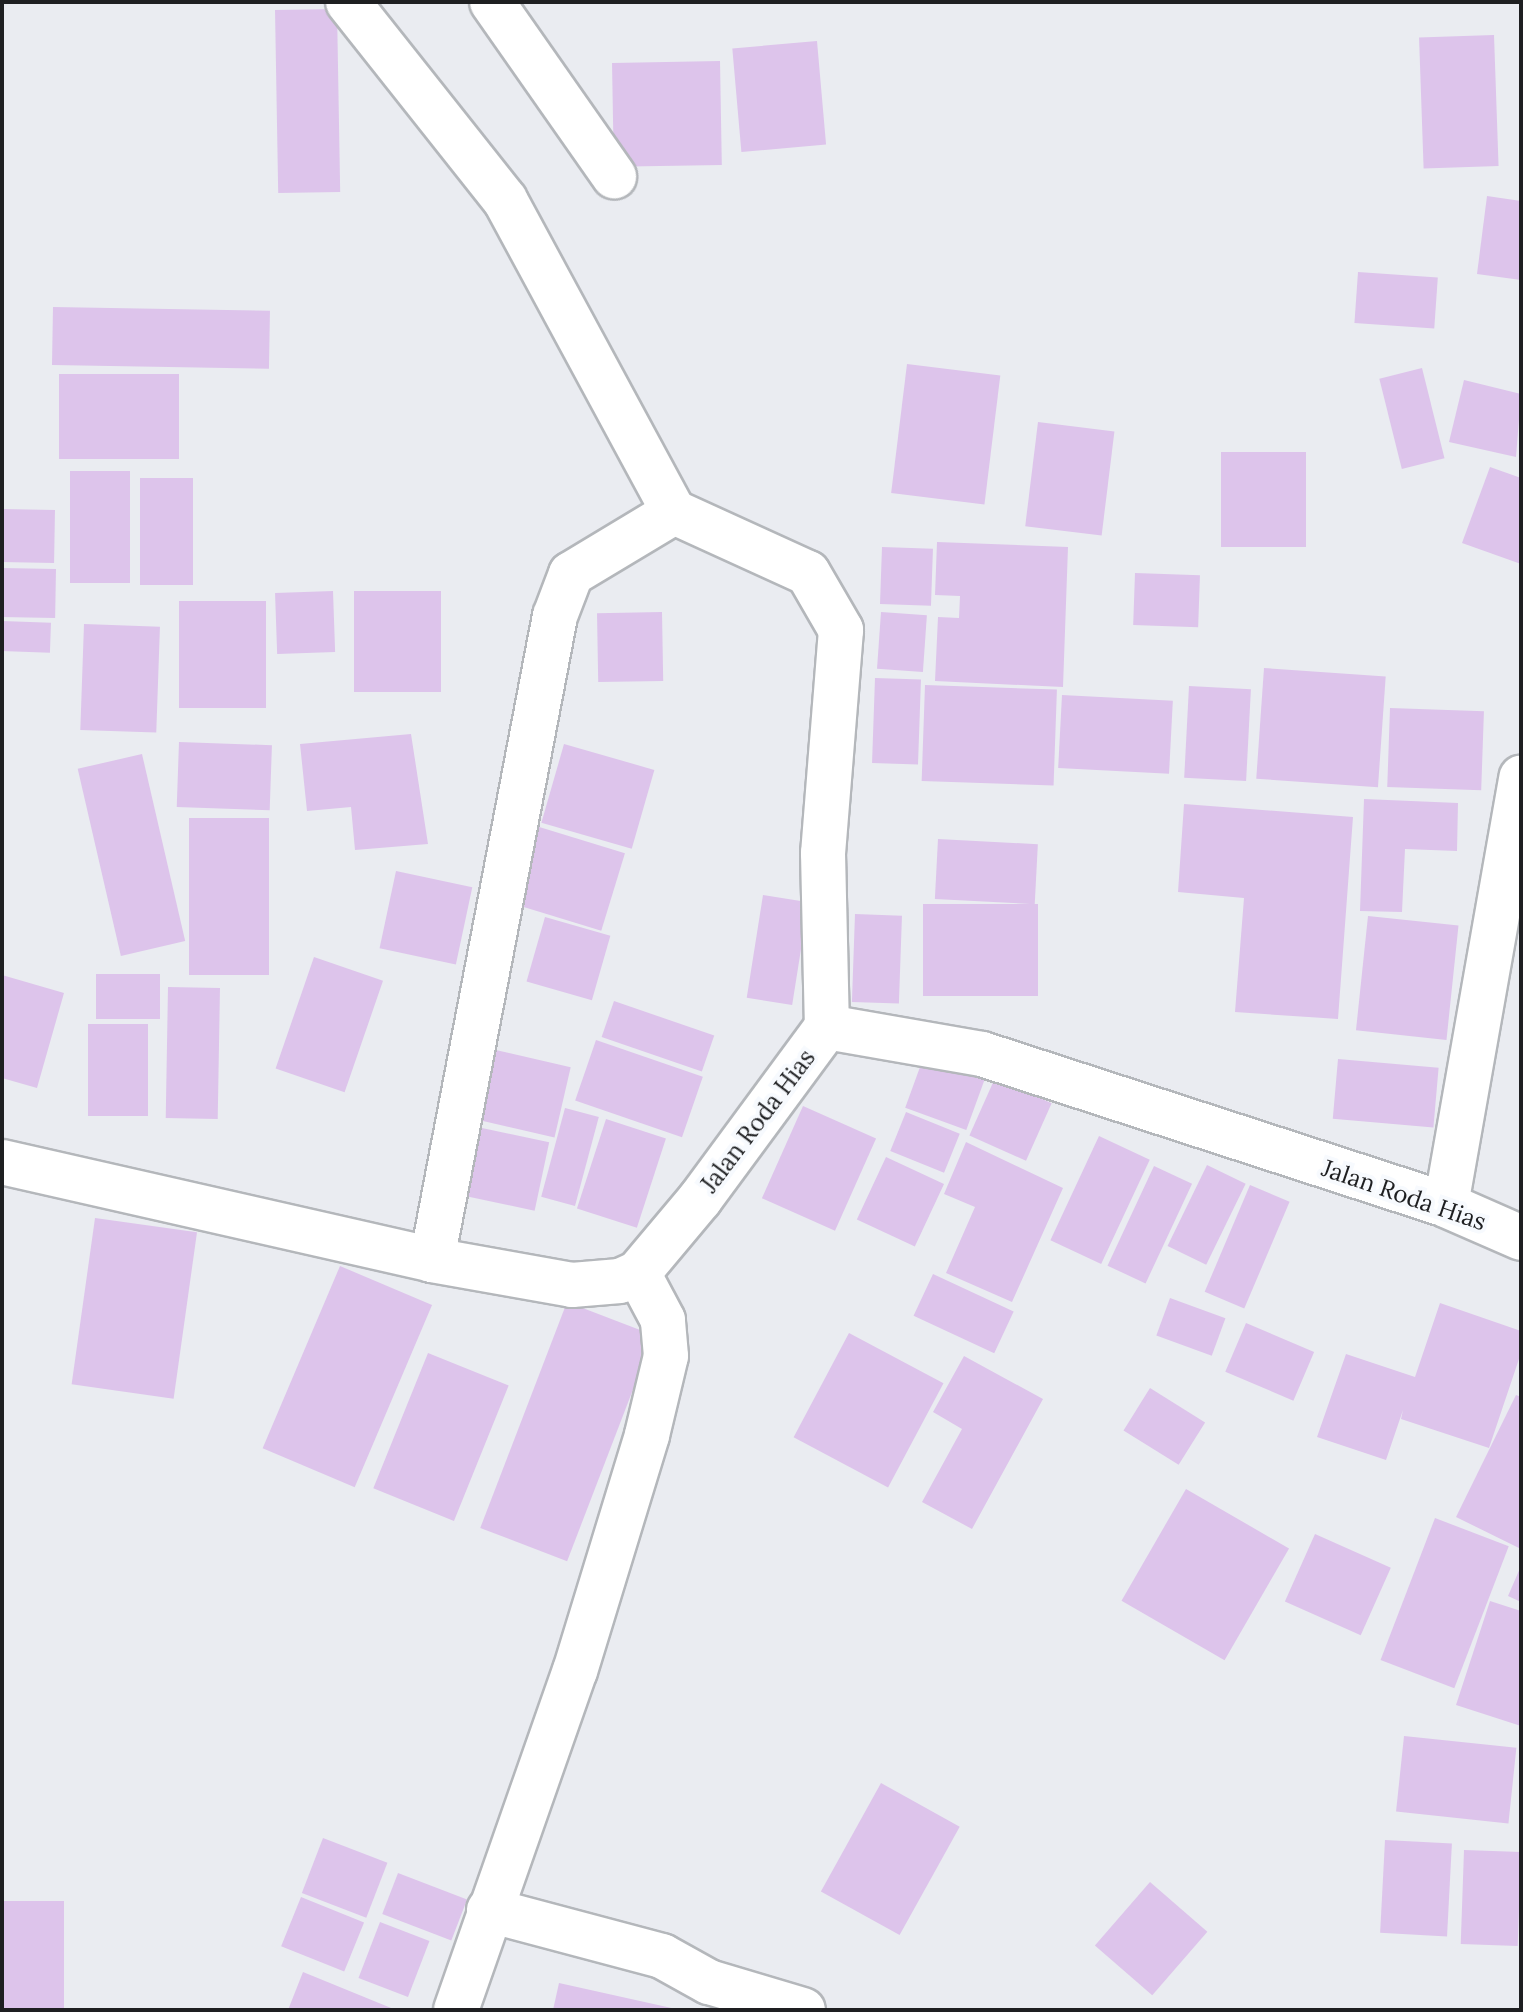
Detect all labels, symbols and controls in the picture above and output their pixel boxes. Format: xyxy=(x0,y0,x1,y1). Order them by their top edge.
street label: Jalan Roda Hias xyxy=(695,1044,821,1198)
street label: Jalan Roda Hias xyxy=(1318,1153,1490,1237)

